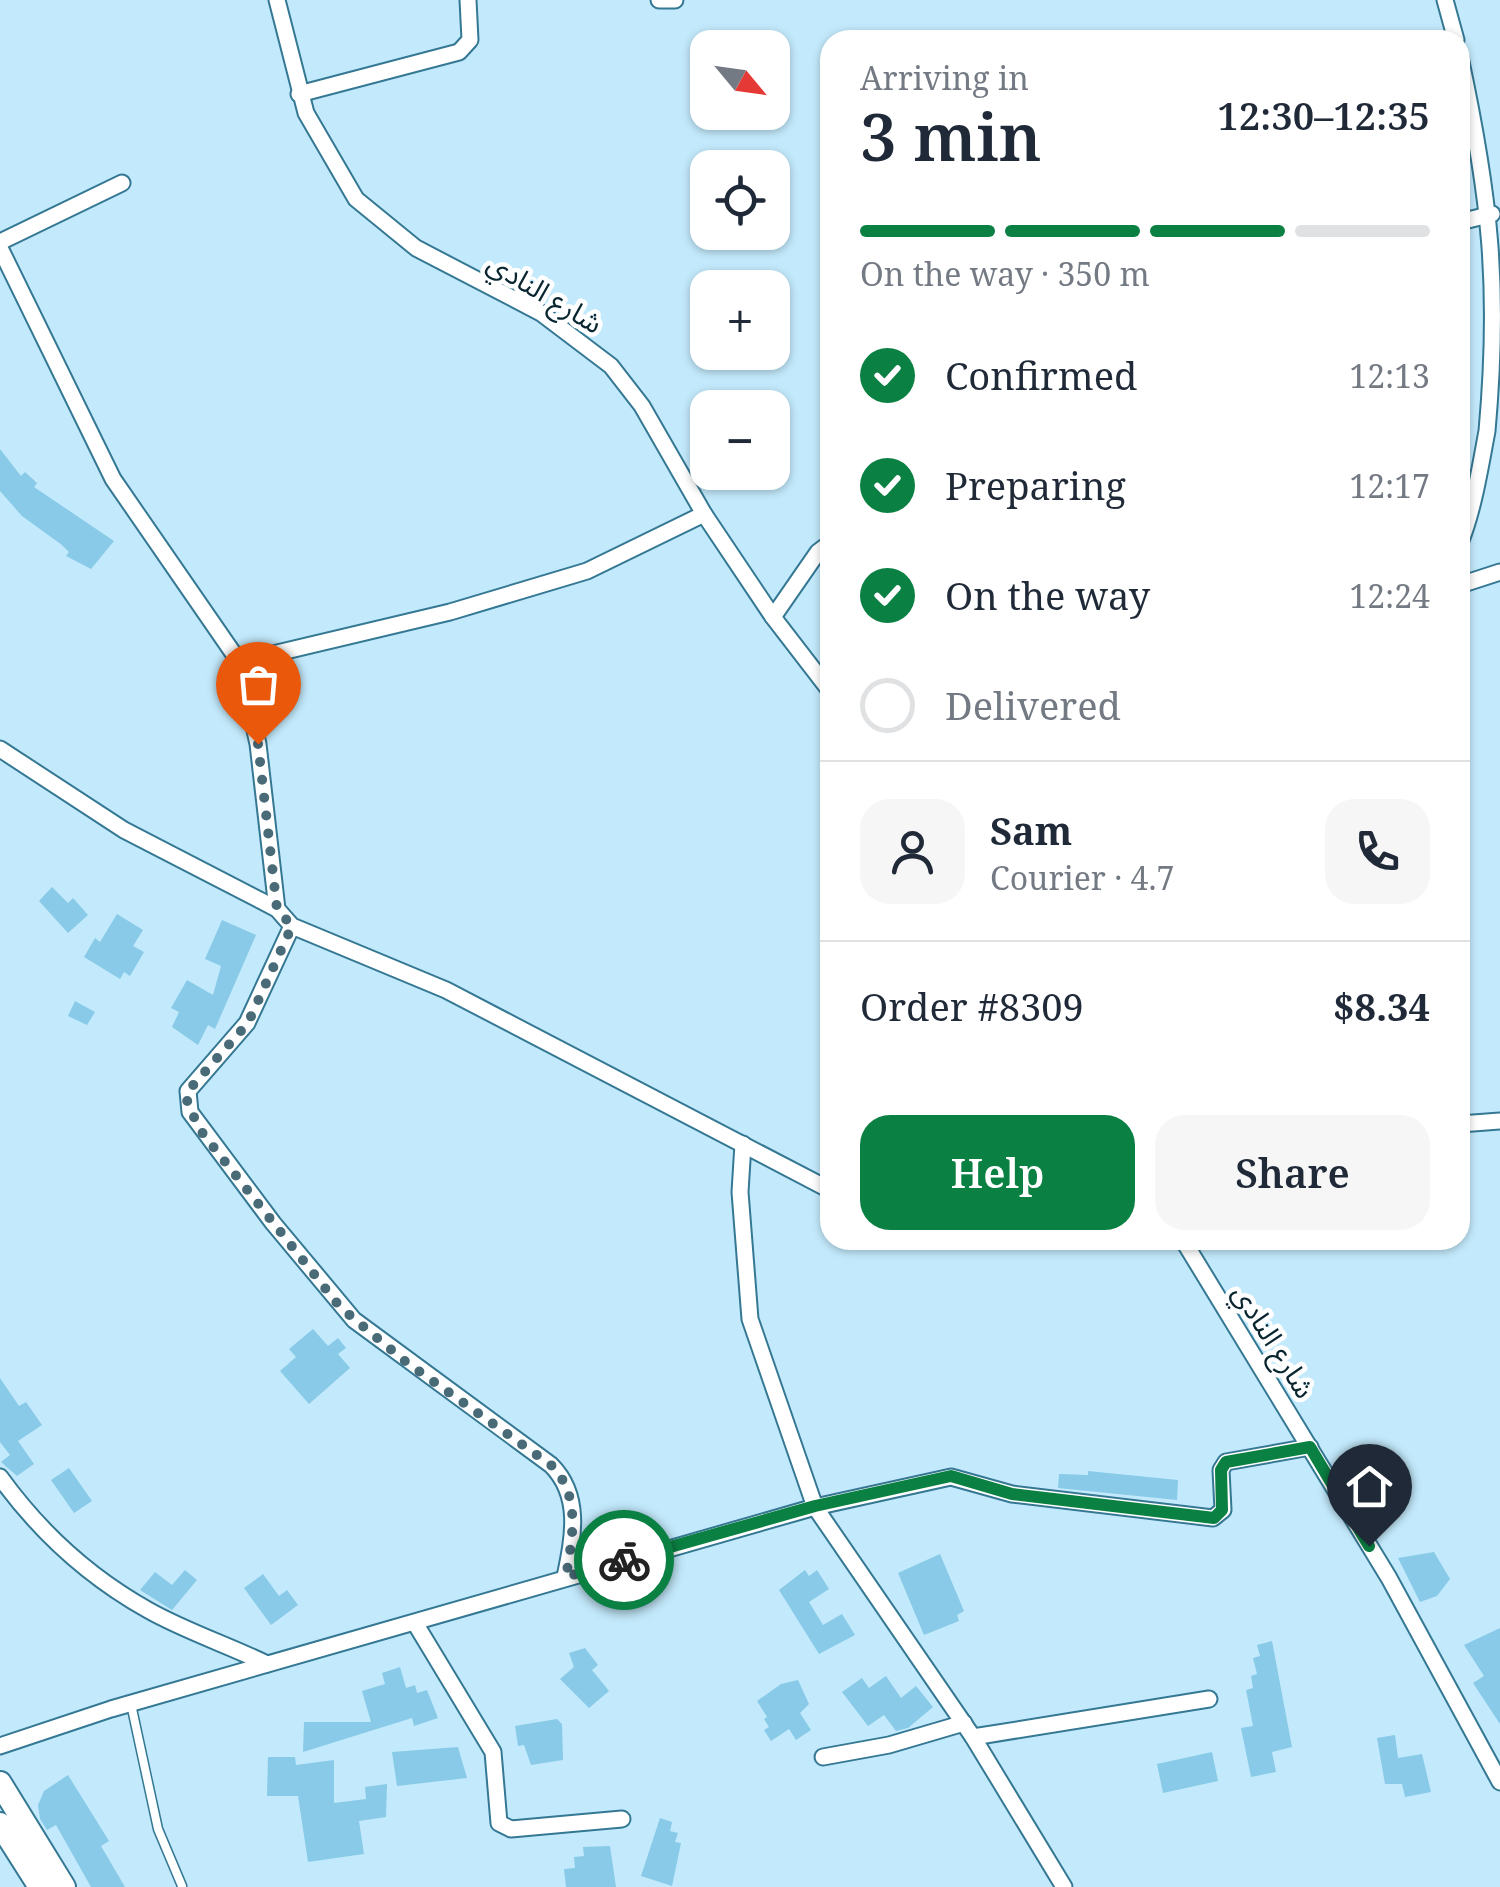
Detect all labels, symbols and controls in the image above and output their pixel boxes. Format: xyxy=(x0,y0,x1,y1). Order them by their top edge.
north arrow xyxy=(690,30,790,130)
map controls xyxy=(690,30,790,490)
text: Arriving in xyxy=(860,56,1029,99)
text: 12:30–12:35 xyxy=(1217,89,1430,141)
text: 3 min xyxy=(860,92,1042,180)
button: locate xyxy=(690,150,790,250)
street label: شارع النادي xyxy=(479,243,610,344)
text: On the way · 350 m xyxy=(860,252,1150,295)
button: + xyxy=(690,270,790,370)
icon: check xyxy=(860,348,915,403)
text: Confirmed xyxy=(945,349,1137,401)
text: 12:13 xyxy=(1349,354,1430,397)
button: − xyxy=(690,390,790,490)
icon: check xyxy=(860,458,915,513)
text: Preparing xyxy=(945,459,1126,511)
text: 12:17 xyxy=(1349,464,1430,507)
icon: check xyxy=(860,568,915,623)
text: On the way xyxy=(945,569,1150,621)
text: 12:24 xyxy=(1349,574,1430,617)
pin xyxy=(216,642,301,745)
icon: bag xyxy=(231,657,286,712)
text: Delivered xyxy=(945,679,1121,731)
button: person xyxy=(860,799,965,904)
button: phone xyxy=(1325,799,1430,904)
text: Sam xyxy=(990,804,1072,856)
text: Courier · 4.7 xyxy=(990,856,1174,899)
text: Order #8309 xyxy=(860,980,1084,1032)
text: $8.34 xyxy=(1333,980,1430,1032)
button: Help xyxy=(860,1115,1135,1230)
button: Share xyxy=(1155,1115,1430,1230)
street label: شارع النادي xyxy=(1222,1276,1325,1407)
pin xyxy=(1327,1444,1412,1547)
icon: home xyxy=(1342,1459,1397,1514)
courier xyxy=(574,1510,674,1610)
icon: bike xyxy=(597,1533,652,1588)

